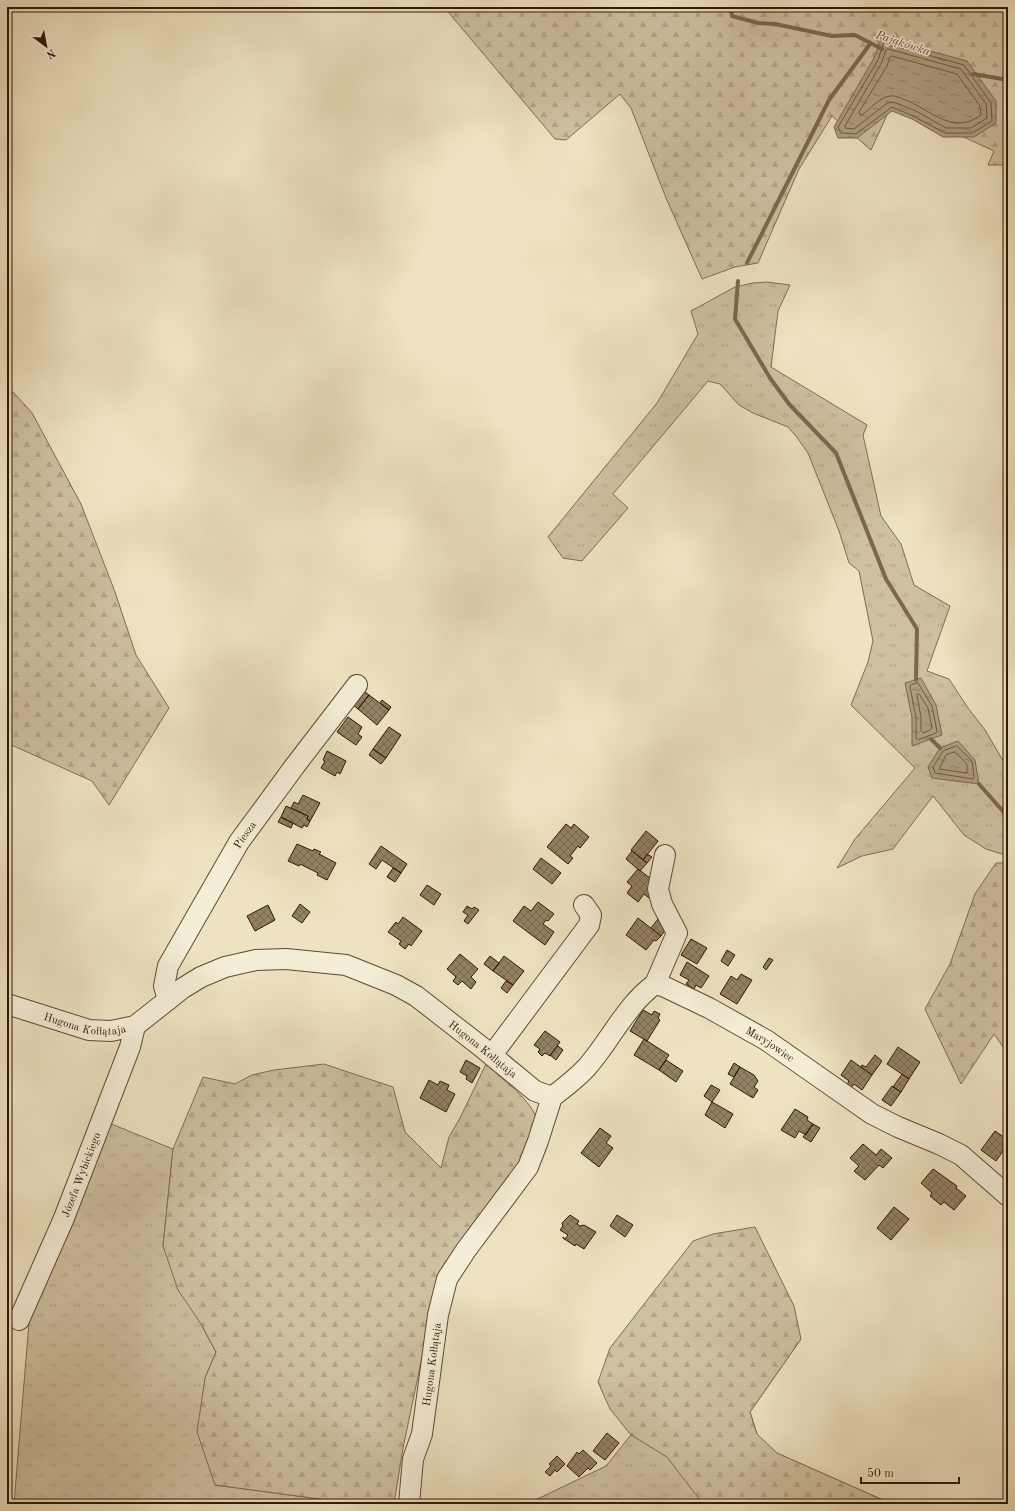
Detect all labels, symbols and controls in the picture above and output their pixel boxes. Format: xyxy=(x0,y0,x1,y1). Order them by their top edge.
north arrow xyxy=(26,26,66,66)
water label: Pająkówka xyxy=(873,29,932,59)
text: N xyxy=(44,46,57,60)
street label: Piesza xyxy=(232,819,259,851)
street label: Hugona Kołłątaja xyxy=(42,1012,128,1038)
street label: Hugona Kołłątaja xyxy=(446,1019,519,1081)
street label: Maryjowiec xyxy=(743,1026,796,1065)
street label: Józefa Wybickiego xyxy=(61,1131,103,1219)
street label: Hugona Kołłątaja xyxy=(422,1322,444,1407)
scale bar xyxy=(861,1459,959,1485)
text: 50 m xyxy=(867,1467,894,1480)

